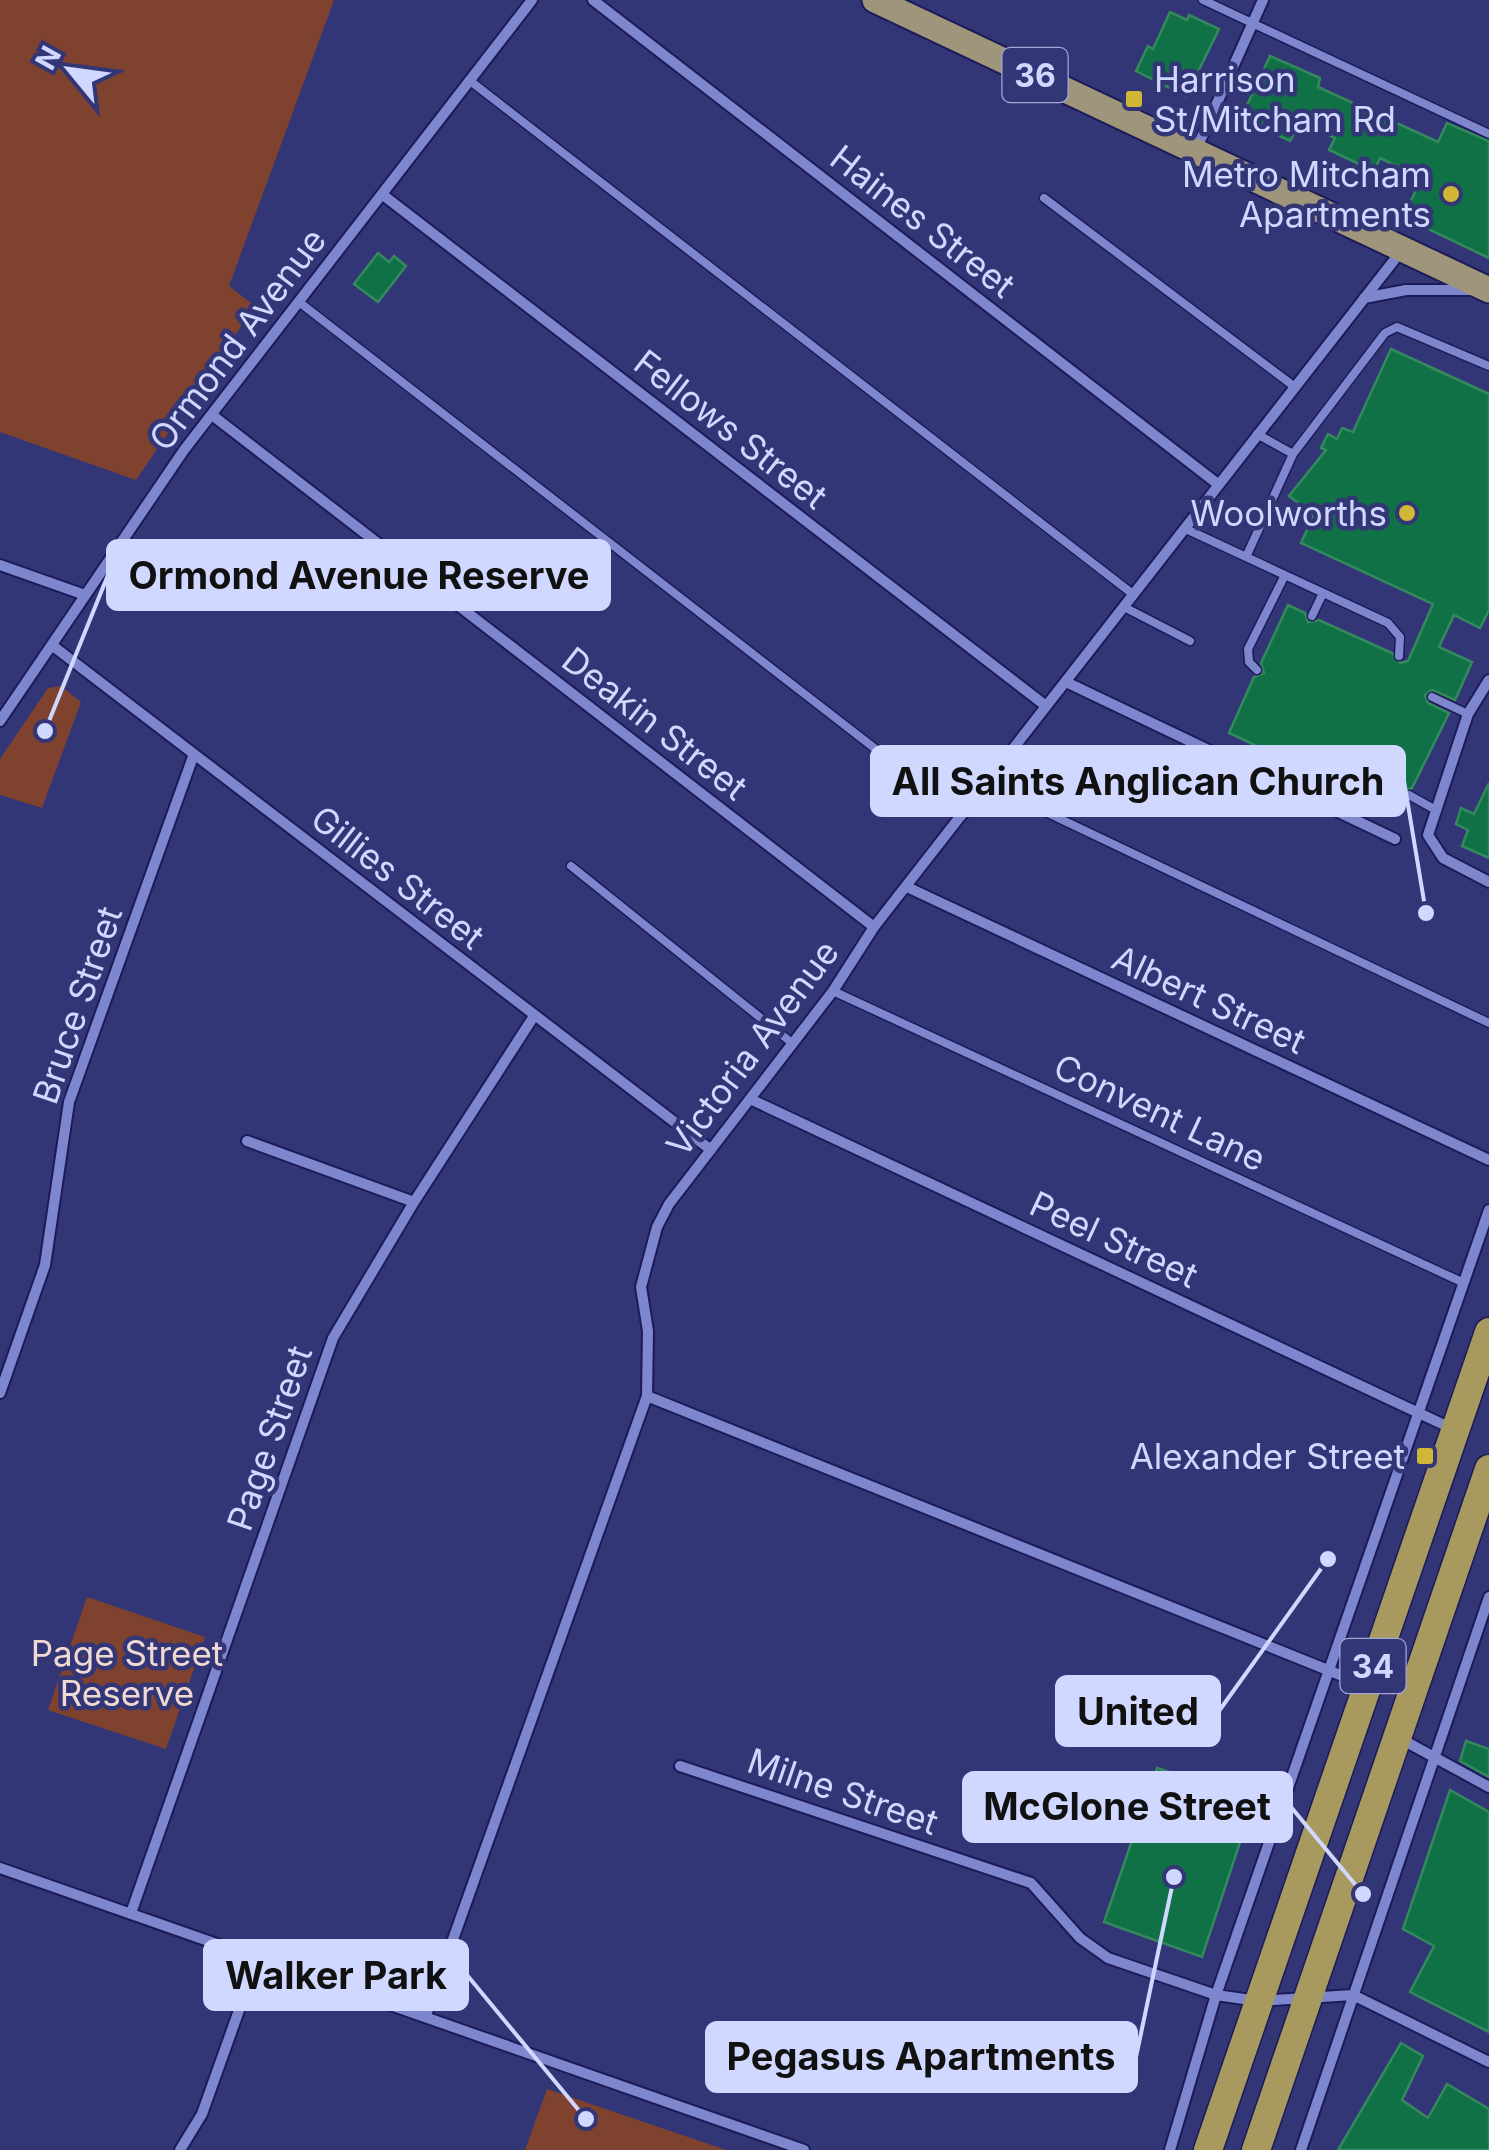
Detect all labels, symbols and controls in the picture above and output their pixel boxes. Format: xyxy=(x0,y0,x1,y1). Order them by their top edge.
north arrow xyxy=(20,20,120,120)
text: N xyxy=(28,40,68,75)
road number: 36 xyxy=(1002,48,1068,102)
place label: Harrison St/Mitcham Rd xyxy=(1154,58,1396,140)
marker: Harrison St/Mitcham Rd xyxy=(1123,88,1145,110)
street label: Haines Street xyxy=(822,136,1024,306)
place label: Metro Mitcham Apartments xyxy=(1182,153,1431,235)
marker: Metro Mitcham Apartments xyxy=(1440,183,1462,205)
street label: Ormond Avenue xyxy=(140,220,334,458)
street label: Fellows Street xyxy=(626,341,836,517)
place label: Woolworths xyxy=(1191,492,1387,534)
marker: Woolworths xyxy=(1396,502,1418,524)
callout: Ormond Avenue Reserve xyxy=(108,541,609,609)
text: Ormond Avenue Reserve xyxy=(129,552,589,598)
street label: Deakin Street xyxy=(554,638,756,808)
callout: All Saints Anglican Church xyxy=(872,747,1404,815)
text: All Saints Anglican Church xyxy=(892,758,1384,804)
street label: Gillies Street xyxy=(303,797,493,957)
street label: Bruce Street xyxy=(24,901,130,1109)
street label: Victoria Avenue xyxy=(657,932,847,1164)
street label: Albert Street xyxy=(1106,936,1312,1062)
street label: Convent Lane xyxy=(1048,1045,1272,1179)
street label: Peel Street xyxy=(1024,1182,1204,1296)
street label: Page Street xyxy=(218,1340,320,1536)
place label: Alexander Street xyxy=(1130,1435,1405,1477)
marker: Alexander Street xyxy=(1414,1445,1436,1467)
park label: Page Street Reserve xyxy=(31,1632,223,1714)
road number: 34 xyxy=(1340,1639,1406,1693)
callout: United xyxy=(1057,1677,1219,1745)
text: United xyxy=(1077,1688,1199,1734)
street label: Milne Street xyxy=(742,1739,944,1843)
callout: McGlone Street xyxy=(964,1773,1291,1841)
text: McGlone Street xyxy=(983,1783,1271,1829)
callout: Walker Park xyxy=(205,1941,467,2009)
text: Walker Park xyxy=(225,1952,447,1998)
callout: Pegasus Apartments xyxy=(707,2023,1136,2091)
text: Pegasus Apartments xyxy=(726,2033,1116,2079)

